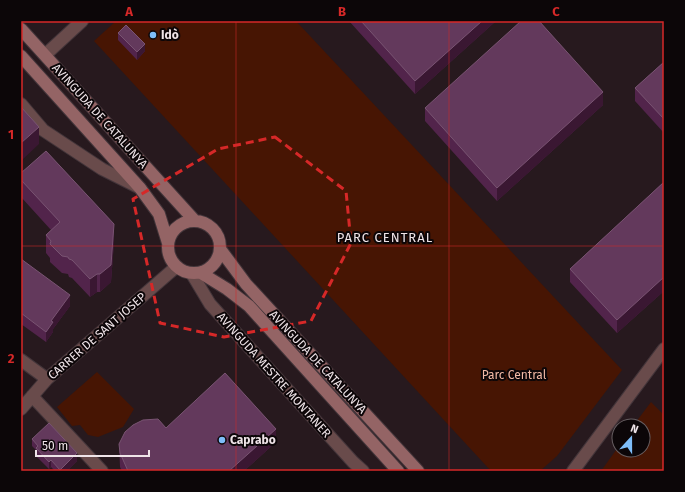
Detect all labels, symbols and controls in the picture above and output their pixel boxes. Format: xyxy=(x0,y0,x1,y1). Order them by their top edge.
text: A xyxy=(124,4,133,19)
text: B xyxy=(338,4,346,19)
text: C xyxy=(552,4,560,19)
place label: Idò xyxy=(161,28,179,42)
marker: Idò xyxy=(148,30,158,40)
street label: AVINGUDA DE CATALUNYA xyxy=(49,61,151,171)
text: 1 xyxy=(8,127,14,142)
district label: PARC CENTRAL xyxy=(337,230,433,245)
street label: CARRER DE SANT JOSEP xyxy=(45,290,149,382)
street label: AVINGUDA DE CATALUNYA xyxy=(267,308,370,417)
street label: AVINGUDA MESTRE MONTANER xyxy=(214,310,334,440)
text: 2 xyxy=(8,351,15,366)
park label: Parc Central xyxy=(482,368,547,382)
north arrow xyxy=(611,418,651,458)
text: N xyxy=(629,422,640,437)
scale bar xyxy=(36,432,149,458)
place label: Caprabo xyxy=(230,433,276,447)
marker: Caprabo xyxy=(217,435,227,445)
text: 50 m xyxy=(42,439,68,453)

